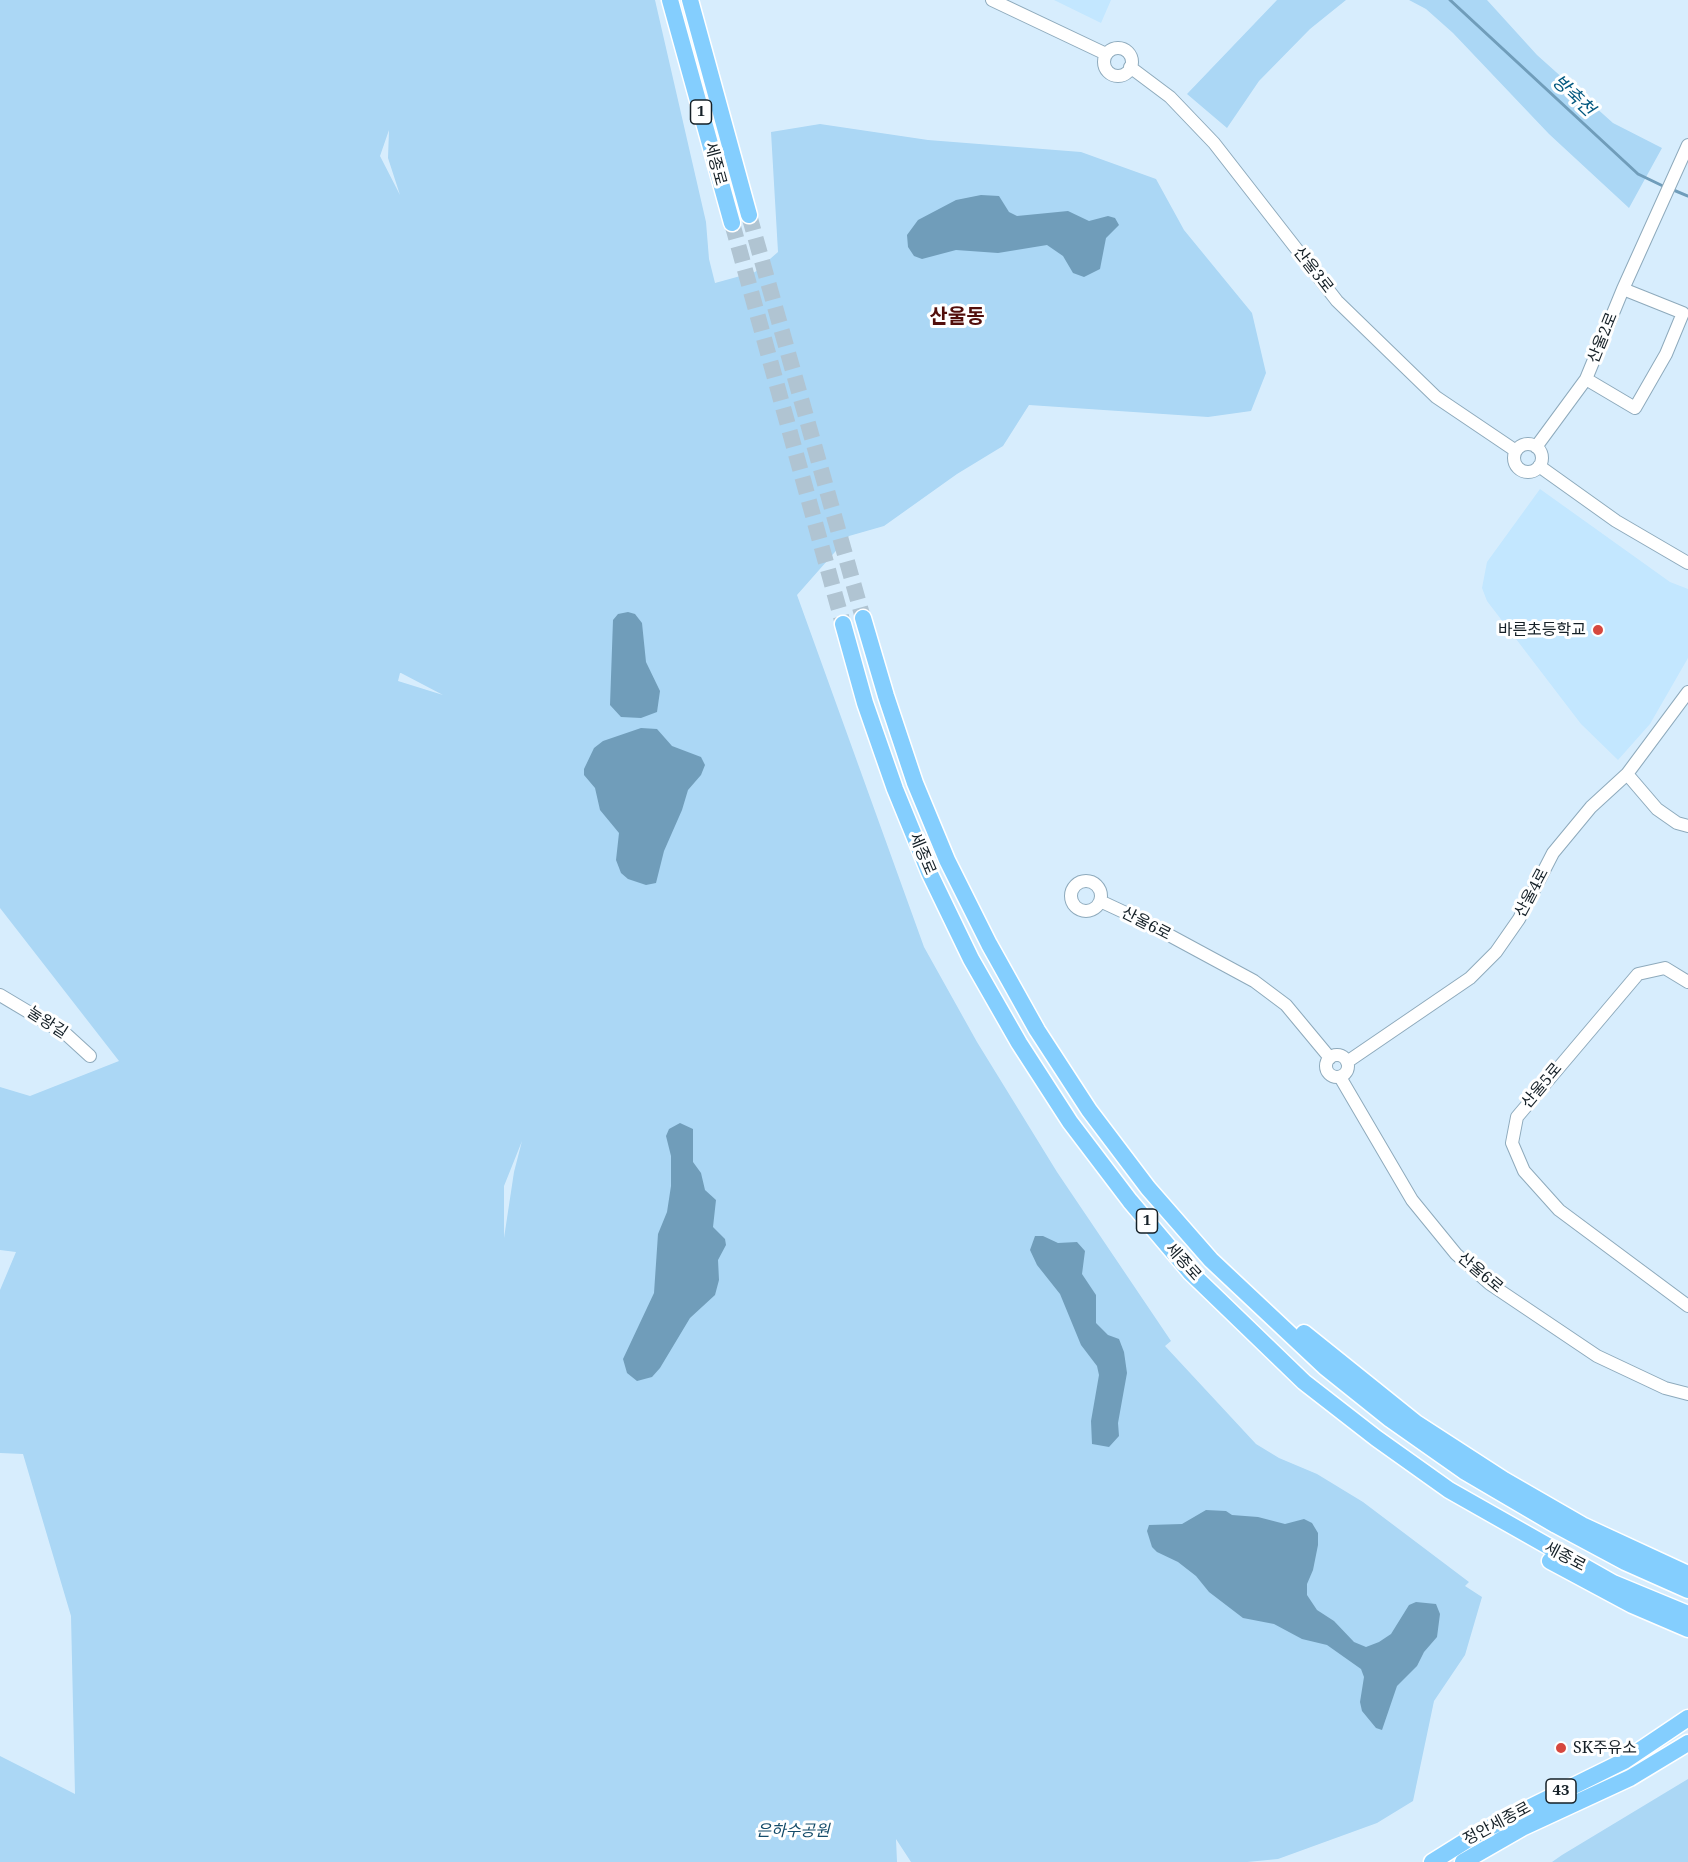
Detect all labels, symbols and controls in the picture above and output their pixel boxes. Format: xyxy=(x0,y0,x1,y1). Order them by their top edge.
water label: 방축천 xyxy=(1547,71,1599,121)
road number: 1 xyxy=(690,100,712,124)
street label: 세종로 xyxy=(700,140,730,188)
street label: 산울3로 xyxy=(1289,243,1337,297)
district label: 산울동 xyxy=(929,305,985,329)
street label: 산울2로 xyxy=(1584,310,1622,366)
place label: 바른초등학교 xyxy=(1498,620,1586,640)
marker: 바른초등학교 xyxy=(1591,623,1605,637)
street label: 세종로 xyxy=(905,830,939,878)
street label: 산울4로 xyxy=(1511,865,1553,921)
street label: 산울6로 xyxy=(1118,903,1174,945)
street label: 눌왕길 xyxy=(23,1003,71,1043)
street label: 산울5로 xyxy=(1518,1059,1566,1113)
road number: 1 xyxy=(1136,1209,1158,1233)
street label: 세종로 xyxy=(1161,1239,1205,1285)
street label: 산울6로 xyxy=(1453,1249,1507,1297)
street label: 세종로 xyxy=(1541,1538,1589,1576)
place label: SK주유소 xyxy=(1573,1738,1637,1758)
marker: SK주유소 xyxy=(1554,1741,1568,1755)
road number: 43 xyxy=(1546,1779,1576,1803)
street label: 정안세종로 xyxy=(1460,1798,1534,1850)
park label: 은하수공원 xyxy=(756,1821,830,1841)

